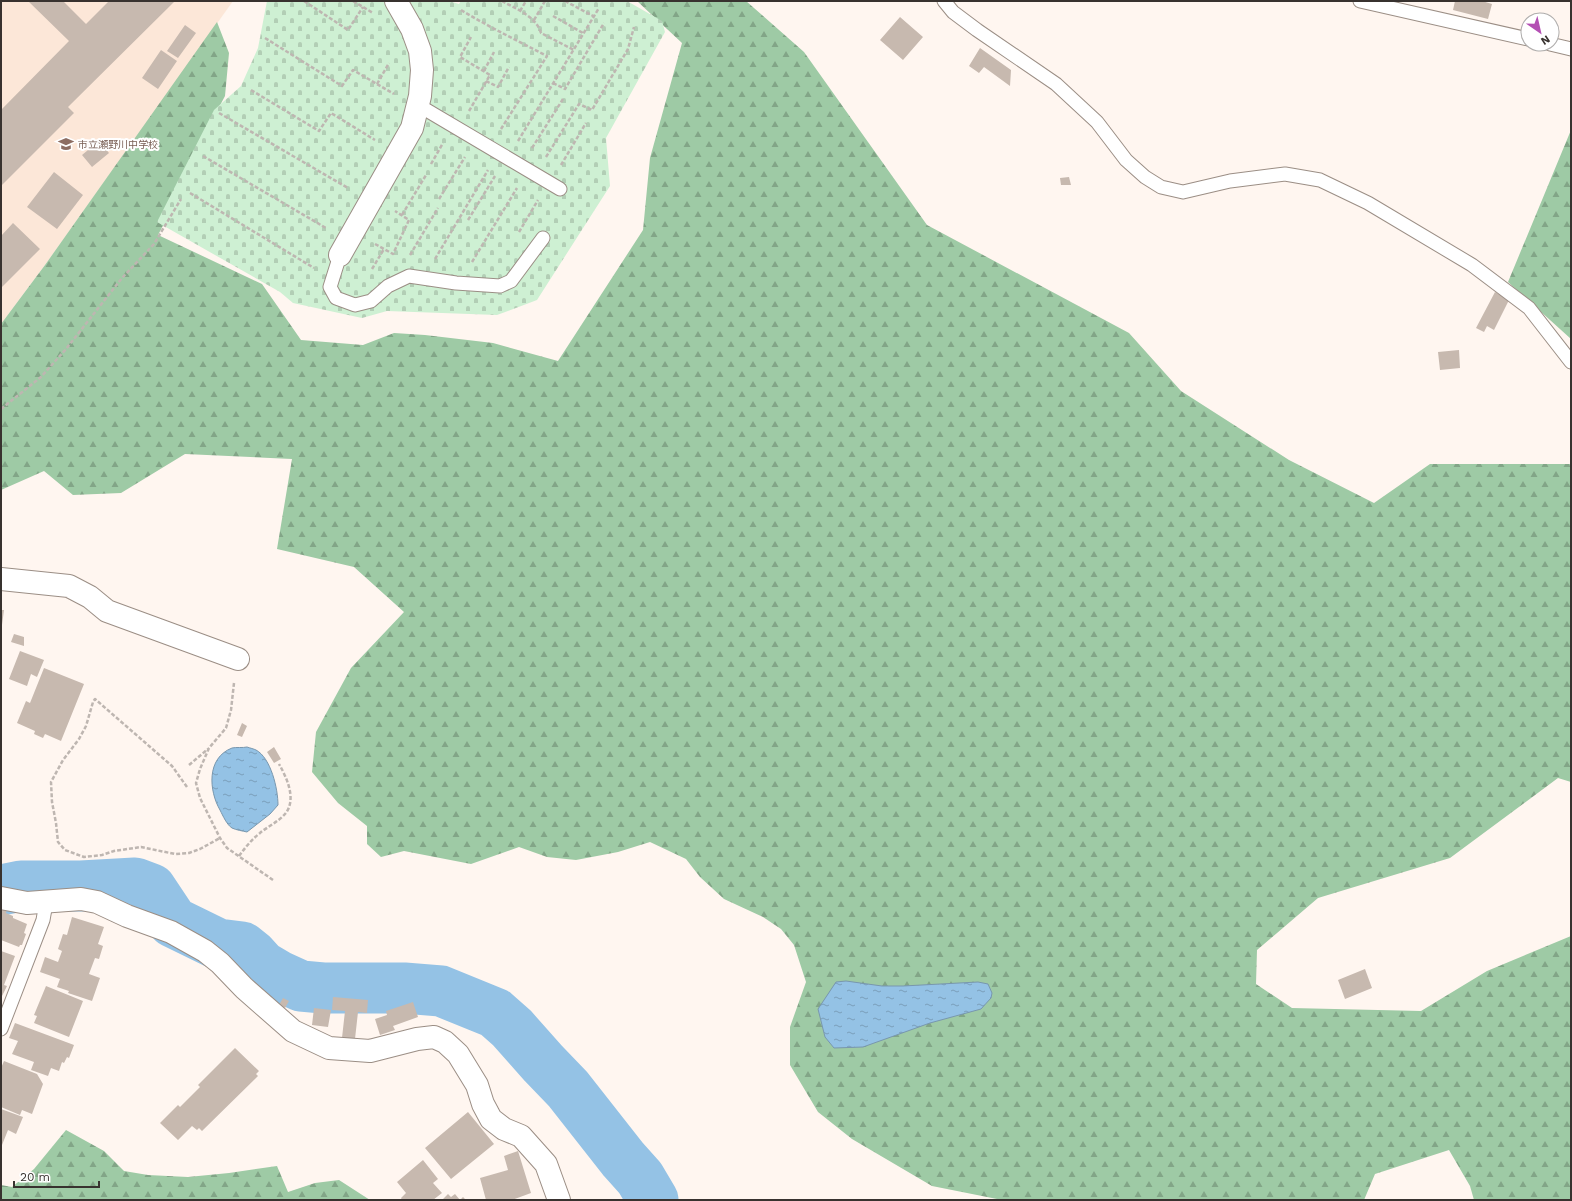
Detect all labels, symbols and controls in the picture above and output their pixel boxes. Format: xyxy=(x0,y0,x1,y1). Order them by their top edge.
north arrow xyxy=(1520,12,1560,52)
text: N xyxy=(1538,32,1552,48)
school or university icon: 市立瀬野川中学校 xyxy=(57,135,75,153)
place label: 市立瀬野川中学校 xyxy=(78,139,158,150)
scale bar xyxy=(14,1163,99,1189)
text: 20 m xyxy=(20,1170,50,1184)

